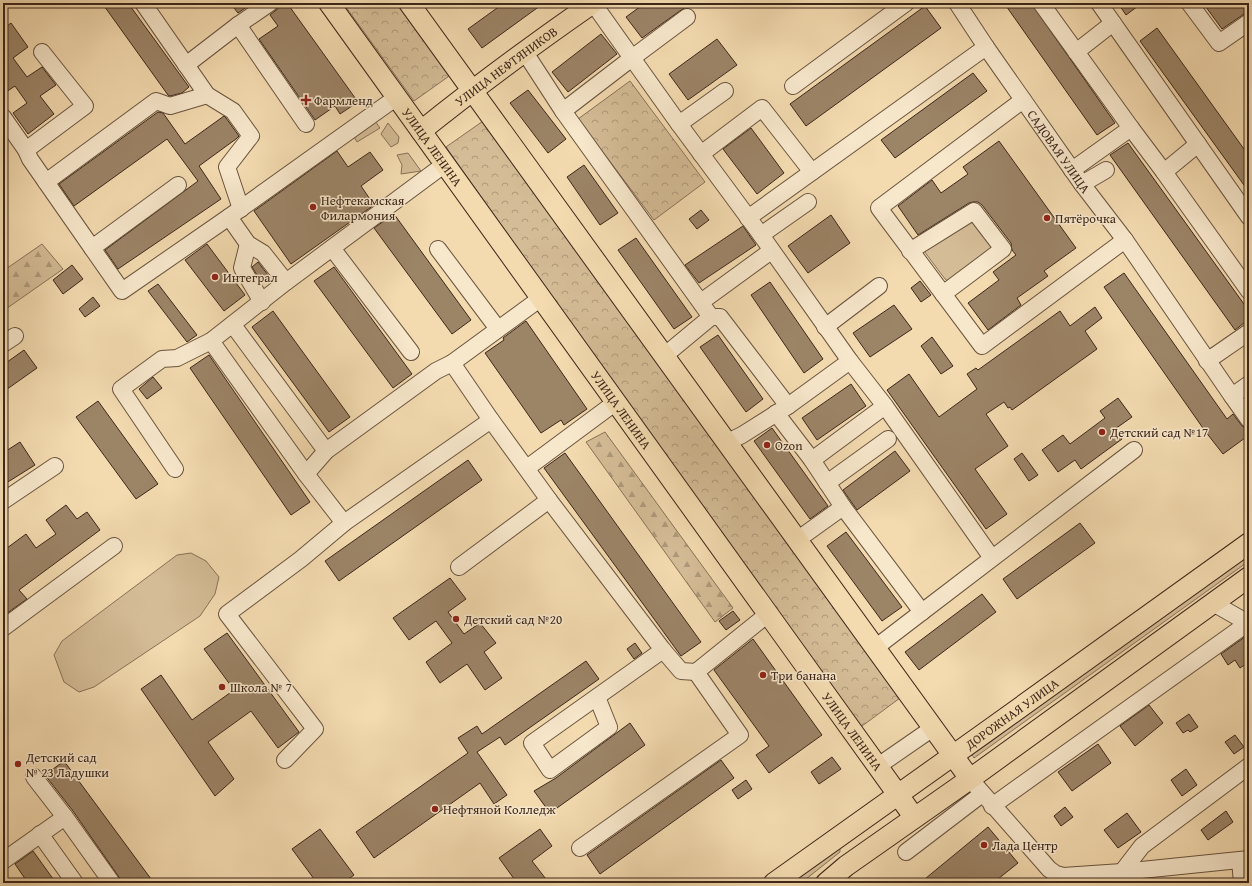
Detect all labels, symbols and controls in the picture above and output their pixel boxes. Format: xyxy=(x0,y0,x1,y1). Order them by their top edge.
street label: УЛИЦА НЕФТЯНИКОВ xyxy=(451,22,561,110)
place label: Фармленд xyxy=(314,91,373,110)
marker: Фармленд xyxy=(301,95,311,105)
street label: УЛИЦА ЛЕНИНА xyxy=(397,103,467,190)
street label: САДОВАЯ УЛИЦА xyxy=(1023,106,1095,197)
place label: Нефтекамская Филармония xyxy=(321,191,405,225)
marker: Нефтекамская Филармония xyxy=(308,202,318,212)
place label: Пятёрочка xyxy=(1055,209,1117,228)
marker: Пятёрочка xyxy=(1042,213,1052,223)
place label: Интеграл xyxy=(223,268,278,287)
marker: Интеграл xyxy=(210,272,220,282)
street label: УЛИЦА ЛЕНИНА xyxy=(587,367,656,453)
place label: Детский сад №17 xyxy=(1109,423,1208,442)
marker: Детский сад №17 xyxy=(1097,427,1107,437)
place label: Ozon xyxy=(775,436,803,455)
marker: Ozon xyxy=(762,440,772,450)
place label: Детский сад №20 xyxy=(463,610,562,629)
marker: Детский сад №20 xyxy=(451,614,461,624)
place label: Три банана xyxy=(771,666,837,685)
marker: Три банана xyxy=(758,670,768,680)
street label: ДОРОЖНАЯ УЛИЦА xyxy=(960,673,1062,754)
place label: Школа № 7 xyxy=(230,678,292,697)
marker: Школа № 7 xyxy=(217,682,227,692)
street label: УЛИЦА ЛЕНИНА xyxy=(818,688,887,775)
place label: Детский сад № 23 Ладушки xyxy=(25,748,109,782)
marker: Детский сад № 23 Ладушки xyxy=(13,759,23,769)
place label: Нефтяной Колледж xyxy=(443,800,556,819)
marker: Нефтяной Колледж xyxy=(430,804,440,814)
place label: Лада Центр xyxy=(992,836,1058,855)
marker: Лада Центр xyxy=(979,840,989,850)

